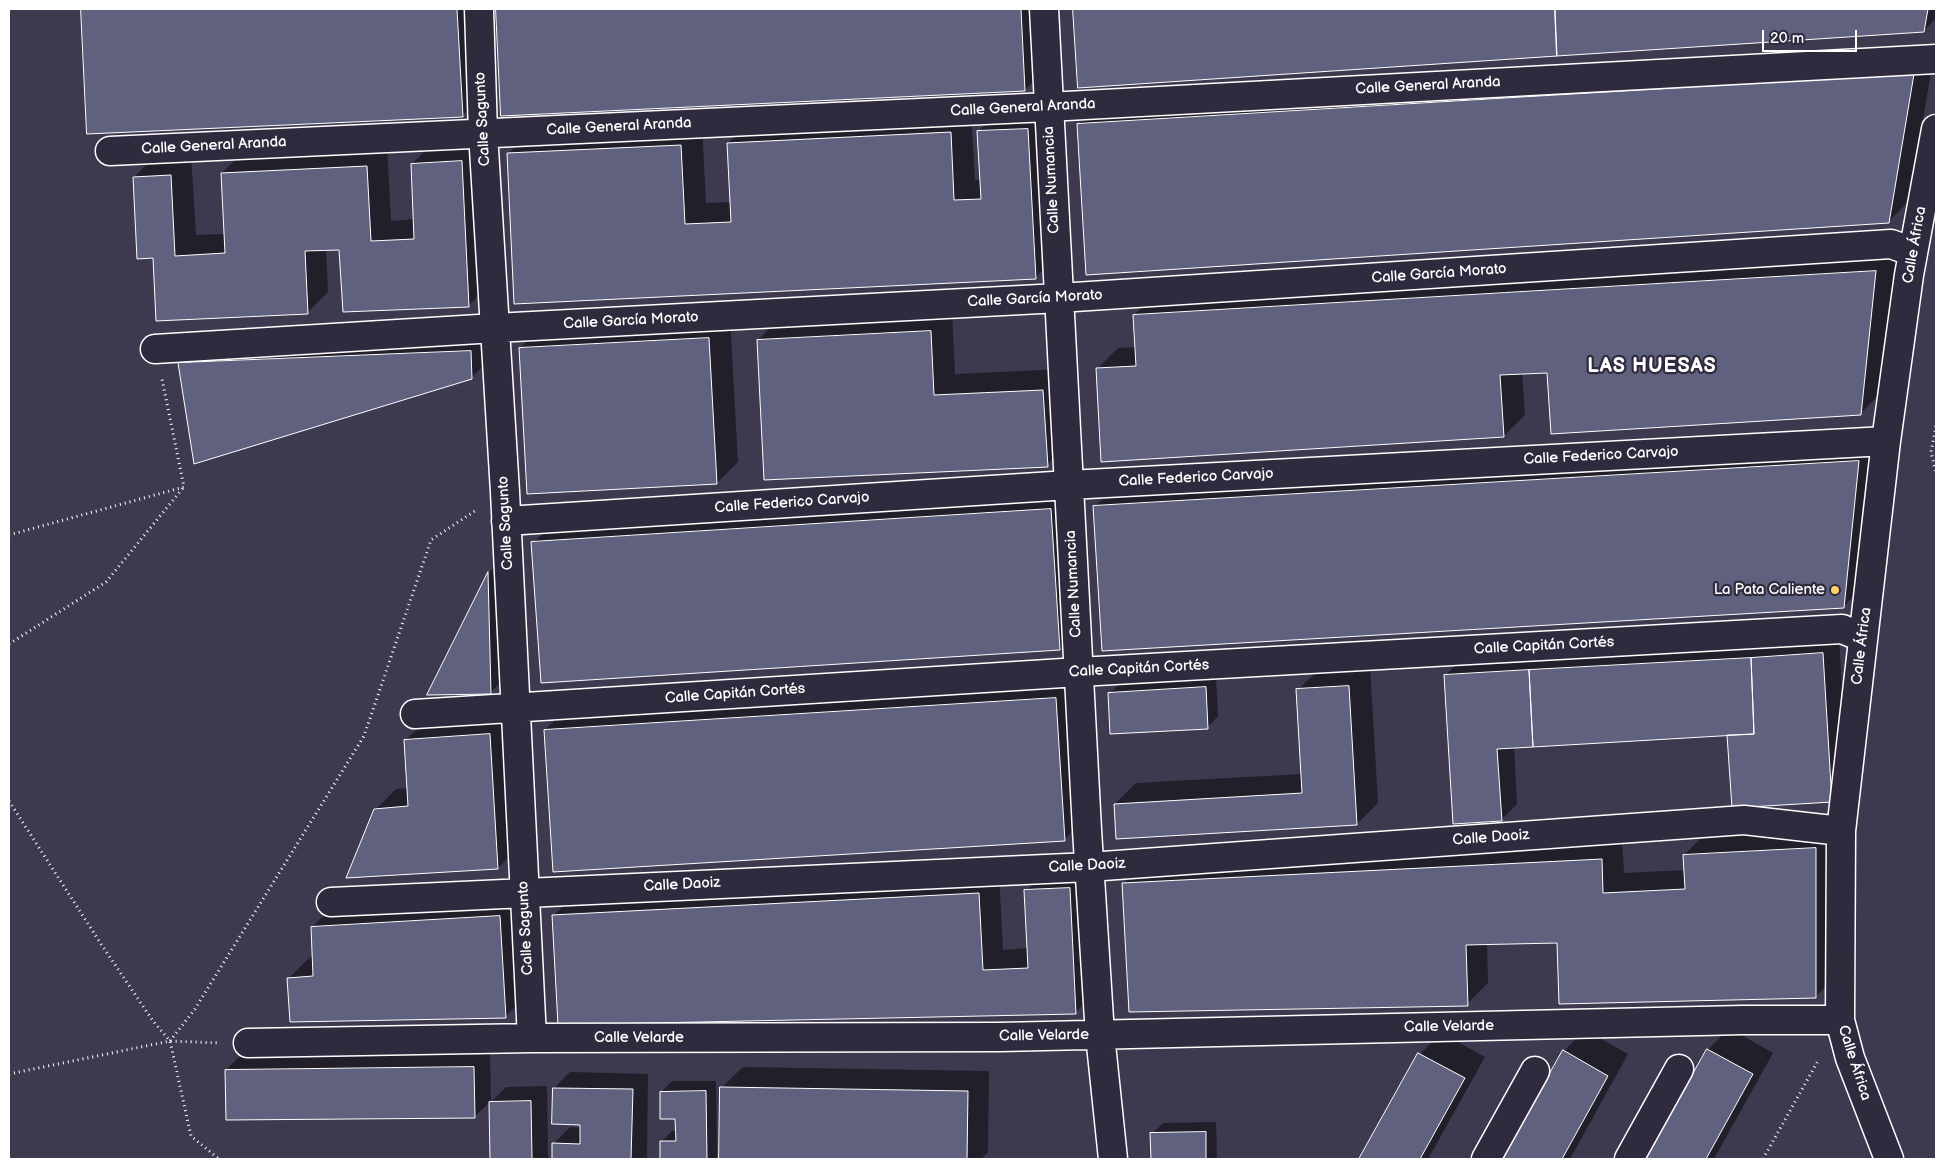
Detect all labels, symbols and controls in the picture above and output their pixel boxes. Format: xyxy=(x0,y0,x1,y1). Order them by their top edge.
scale bar xyxy=(1765,20,1860,52)
text: 20 m xyxy=(1770,29,1804,48)
street label: Calle Sagunto xyxy=(472,71,494,167)
street label: Calle General Aranda xyxy=(1355,73,1501,99)
street label: Calle General Aranda xyxy=(950,95,1096,121)
street label: Calle General Aranda xyxy=(546,114,692,140)
street label: Calle Numancia xyxy=(1040,126,1064,234)
street label: Calle General Aranda xyxy=(141,133,287,159)
street label: Calle África xyxy=(1899,205,1931,285)
street label: Calle García Morato xyxy=(1371,260,1507,288)
street label: Calle García Morato xyxy=(967,286,1103,312)
street label: Calle García Morato xyxy=(563,308,699,334)
district label: LAS HUESAS xyxy=(1586,355,1718,379)
street label: Calle Federico Carvajo xyxy=(1523,443,1679,469)
street label: Calle Federico Carvajo xyxy=(1118,465,1274,491)
street label: Calle Sagunto xyxy=(495,475,517,571)
street label: Calle Federico Carvajo xyxy=(714,489,870,517)
street label: Calle Numancia xyxy=(1062,530,1086,638)
place label: La Pata Caliente xyxy=(1714,581,1825,599)
marker: La Pata Caliente xyxy=(1829,584,1841,596)
street label: Calle África xyxy=(1848,606,1876,686)
street label: Calle Capitán Cortés xyxy=(1473,633,1615,659)
street label: Calle Capitán Cortés xyxy=(1068,656,1210,682)
street label: Calle Capitán Cortés xyxy=(664,680,806,708)
street label: Calle Daoiz xyxy=(1452,826,1530,850)
street label: Calle Daoiz xyxy=(1048,855,1126,877)
street label: Calle Daoiz xyxy=(643,874,721,896)
street label: Calle Sagunto xyxy=(515,880,537,976)
street label: Calle Velarde xyxy=(1404,1017,1494,1037)
street label: Calle África xyxy=(1833,1023,1875,1103)
street label: Calle Velarde xyxy=(999,1026,1089,1046)
street label: Calle Velarde xyxy=(594,1029,684,1047)

